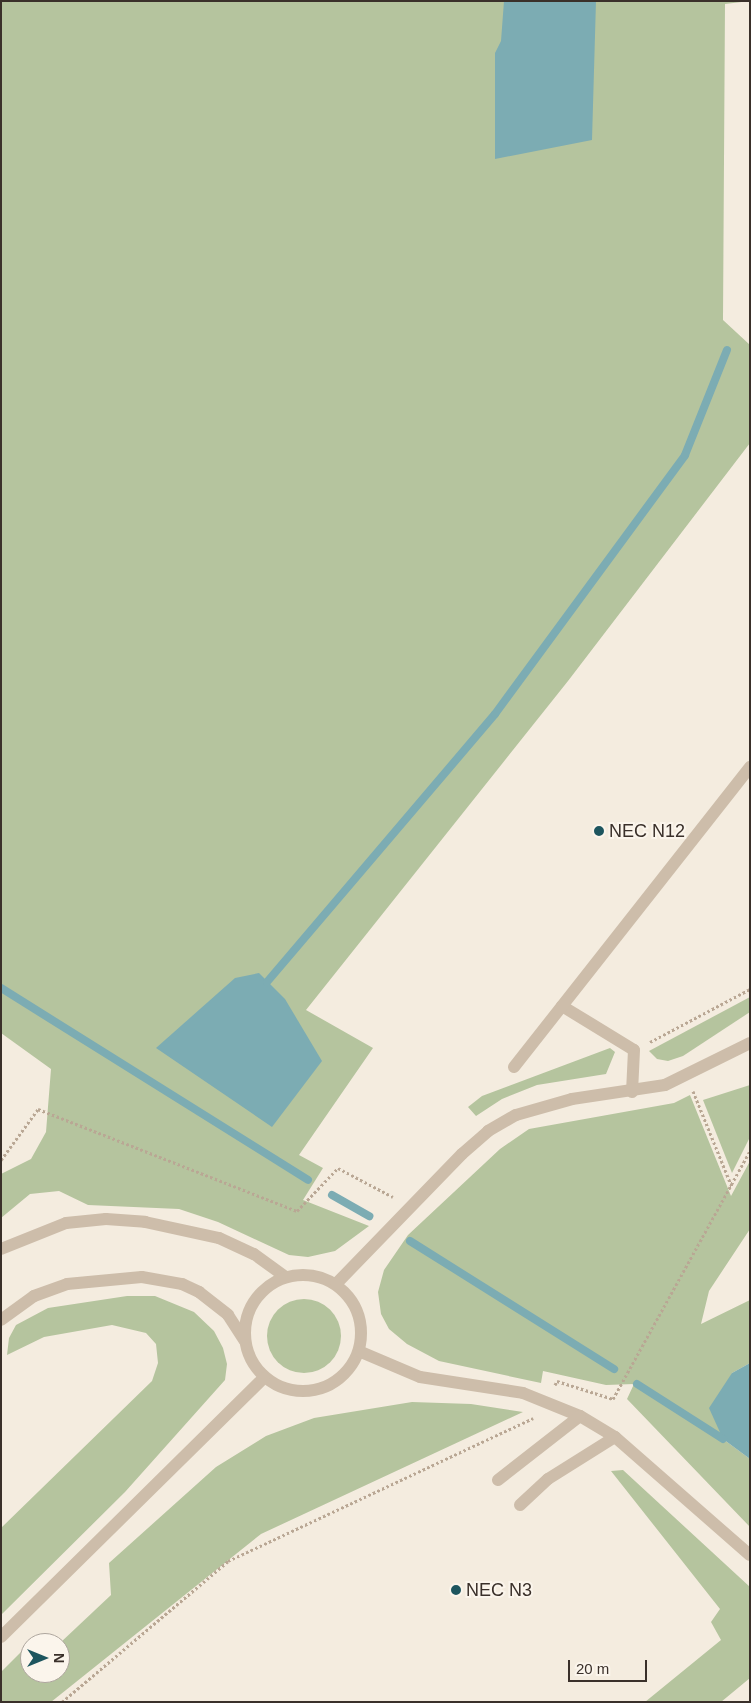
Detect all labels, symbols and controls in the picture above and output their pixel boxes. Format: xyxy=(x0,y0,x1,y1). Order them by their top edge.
place label: NEC N12 xyxy=(609,820,685,842)
marker: NEC N12 xyxy=(593,825,605,837)
place label: NEC N3 xyxy=(466,1579,532,1601)
marker: NEC N3 xyxy=(450,1584,462,1596)
north arrow xyxy=(20,1633,70,1683)
scale bar xyxy=(571,1650,650,1682)
text: N xyxy=(51,1653,67,1663)
text: 20 m xyxy=(576,1660,609,1677)

